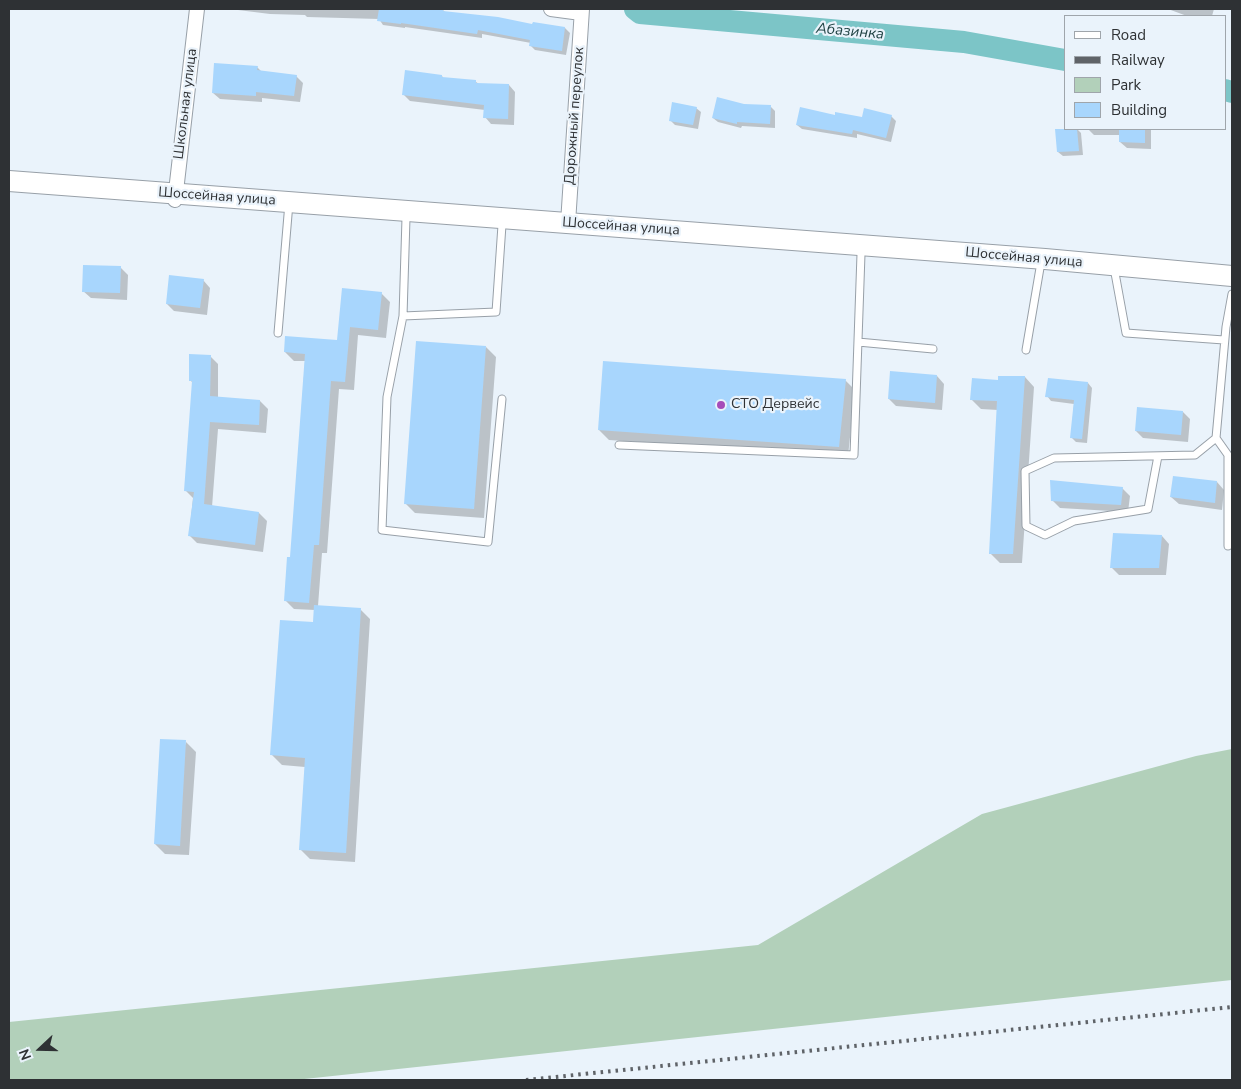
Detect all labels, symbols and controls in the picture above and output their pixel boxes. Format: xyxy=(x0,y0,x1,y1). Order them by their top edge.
legend xyxy=(1064,15,1226,130)
water label: Абазинка xyxy=(815,20,885,44)
text: Road xyxy=(1111,25,1146,45)
street label: Дорожный переулок xyxy=(562,47,588,185)
street label: Школьная улица xyxy=(171,48,201,160)
text: Railway xyxy=(1111,50,1165,70)
text: Park xyxy=(1111,75,1141,95)
text: Building xyxy=(1111,100,1167,120)
street label: Шоссейная улица xyxy=(158,185,276,209)
street label: Шоссейная улица xyxy=(562,215,680,239)
street label: Шоссейная улица xyxy=(965,245,1083,271)
place label: СТО Дервейс xyxy=(731,397,819,413)
marker: СТО Дервейс xyxy=(715,399,727,411)
north arrow xyxy=(15,1024,65,1074)
text: N xyxy=(15,1046,36,1063)

